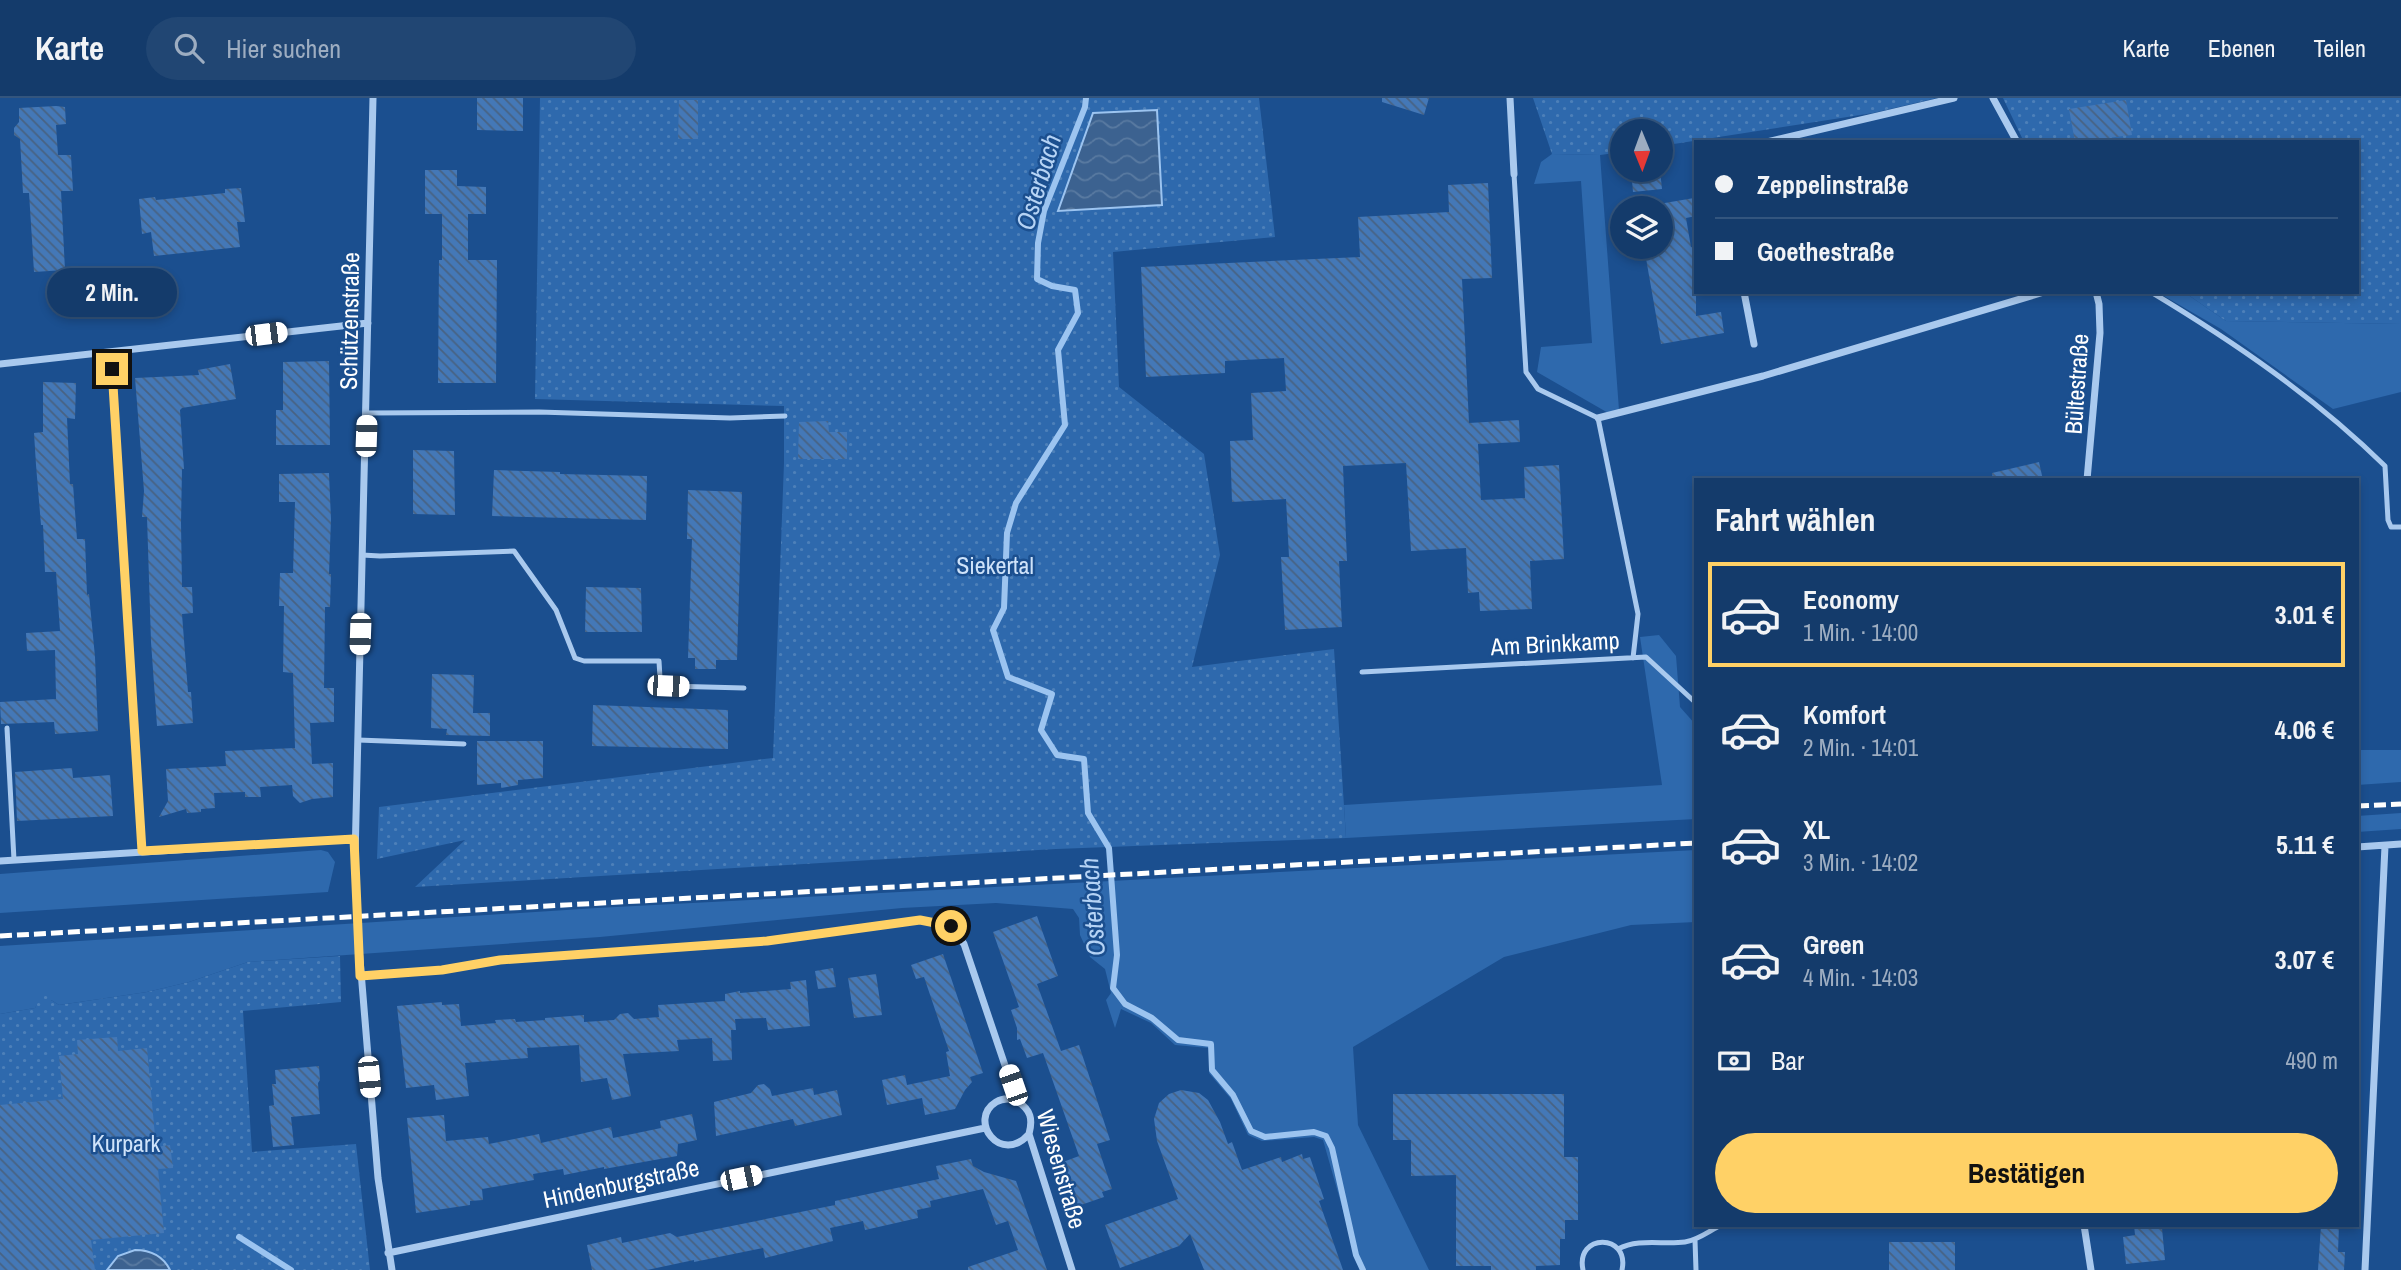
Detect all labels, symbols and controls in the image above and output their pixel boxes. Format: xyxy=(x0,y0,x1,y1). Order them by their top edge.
search box xyxy=(146,17,636,80)
text: Karte xyxy=(35,26,104,70)
icon: search xyxy=(170,29,208,67)
text: Hier suchen xyxy=(226,31,341,66)
text: Karte xyxy=(2123,32,2170,64)
text: Ebenen xyxy=(2208,32,2275,64)
text: Teilen xyxy=(2313,32,2366,64)
north arrow xyxy=(1610,119,1673,182)
map controls xyxy=(1610,119,1673,259)
water label: Osterbach xyxy=(1007,130,1069,234)
text: Zeppelinstraße xyxy=(1757,167,1909,202)
button: layers xyxy=(1610,196,1673,259)
text: Goethestraße xyxy=(1757,234,1894,269)
street label: Schützenstraße xyxy=(332,252,366,390)
callout: 2 Min. xyxy=(47,268,177,316)
text: 2 Min. xyxy=(85,277,139,308)
car xyxy=(244,321,289,347)
street label: Bültestraße xyxy=(2057,333,2095,435)
route end xyxy=(96,353,128,385)
car xyxy=(355,415,378,457)
text: Fahrt wählen xyxy=(1715,498,1876,541)
park label: Siekertal xyxy=(956,549,1034,581)
text: Economy xyxy=(1803,582,1899,617)
icon: car xyxy=(1719,583,1782,646)
text: 3.01 € xyxy=(2275,597,2334,632)
car xyxy=(349,613,372,655)
text: 1 Min. · 14:00 xyxy=(1803,617,1918,648)
street label: Am Brinkkamp xyxy=(1489,624,1620,662)
car xyxy=(647,675,690,697)
text: Komfort xyxy=(1803,697,1886,732)
icon: car xyxy=(1719,698,1782,761)
text: 4.06 € xyxy=(2275,712,2334,747)
text: 2 Min. · 14:01 xyxy=(1803,732,1918,763)
text: XL xyxy=(1803,812,1830,847)
icon: car xyxy=(1719,813,1782,876)
text: 5.11 € xyxy=(2276,827,2334,862)
text: 3 Min. · 14:02 xyxy=(1803,847,1918,878)
water label: Osterbach xyxy=(1071,857,1113,957)
route start xyxy=(935,910,967,942)
text: Green xyxy=(1803,927,1865,962)
icon: car xyxy=(1719,928,1782,991)
text: 3.07 € xyxy=(2275,942,2334,977)
text: 4 Min. · 14:03 xyxy=(1803,962,1918,993)
icon: cash xyxy=(1715,1042,1753,1080)
text: Bar xyxy=(1771,1043,1804,1078)
text: 490 m xyxy=(2286,1045,2338,1076)
car xyxy=(357,1055,382,1099)
car xyxy=(997,1062,1030,1108)
street label: Wiesenstraße xyxy=(1030,1106,1094,1232)
park label: Kurpark xyxy=(92,1127,161,1159)
button: Bestätigen xyxy=(1715,1133,2338,1213)
street label: Hindenburgstraße xyxy=(540,1151,702,1215)
car xyxy=(719,1163,764,1193)

